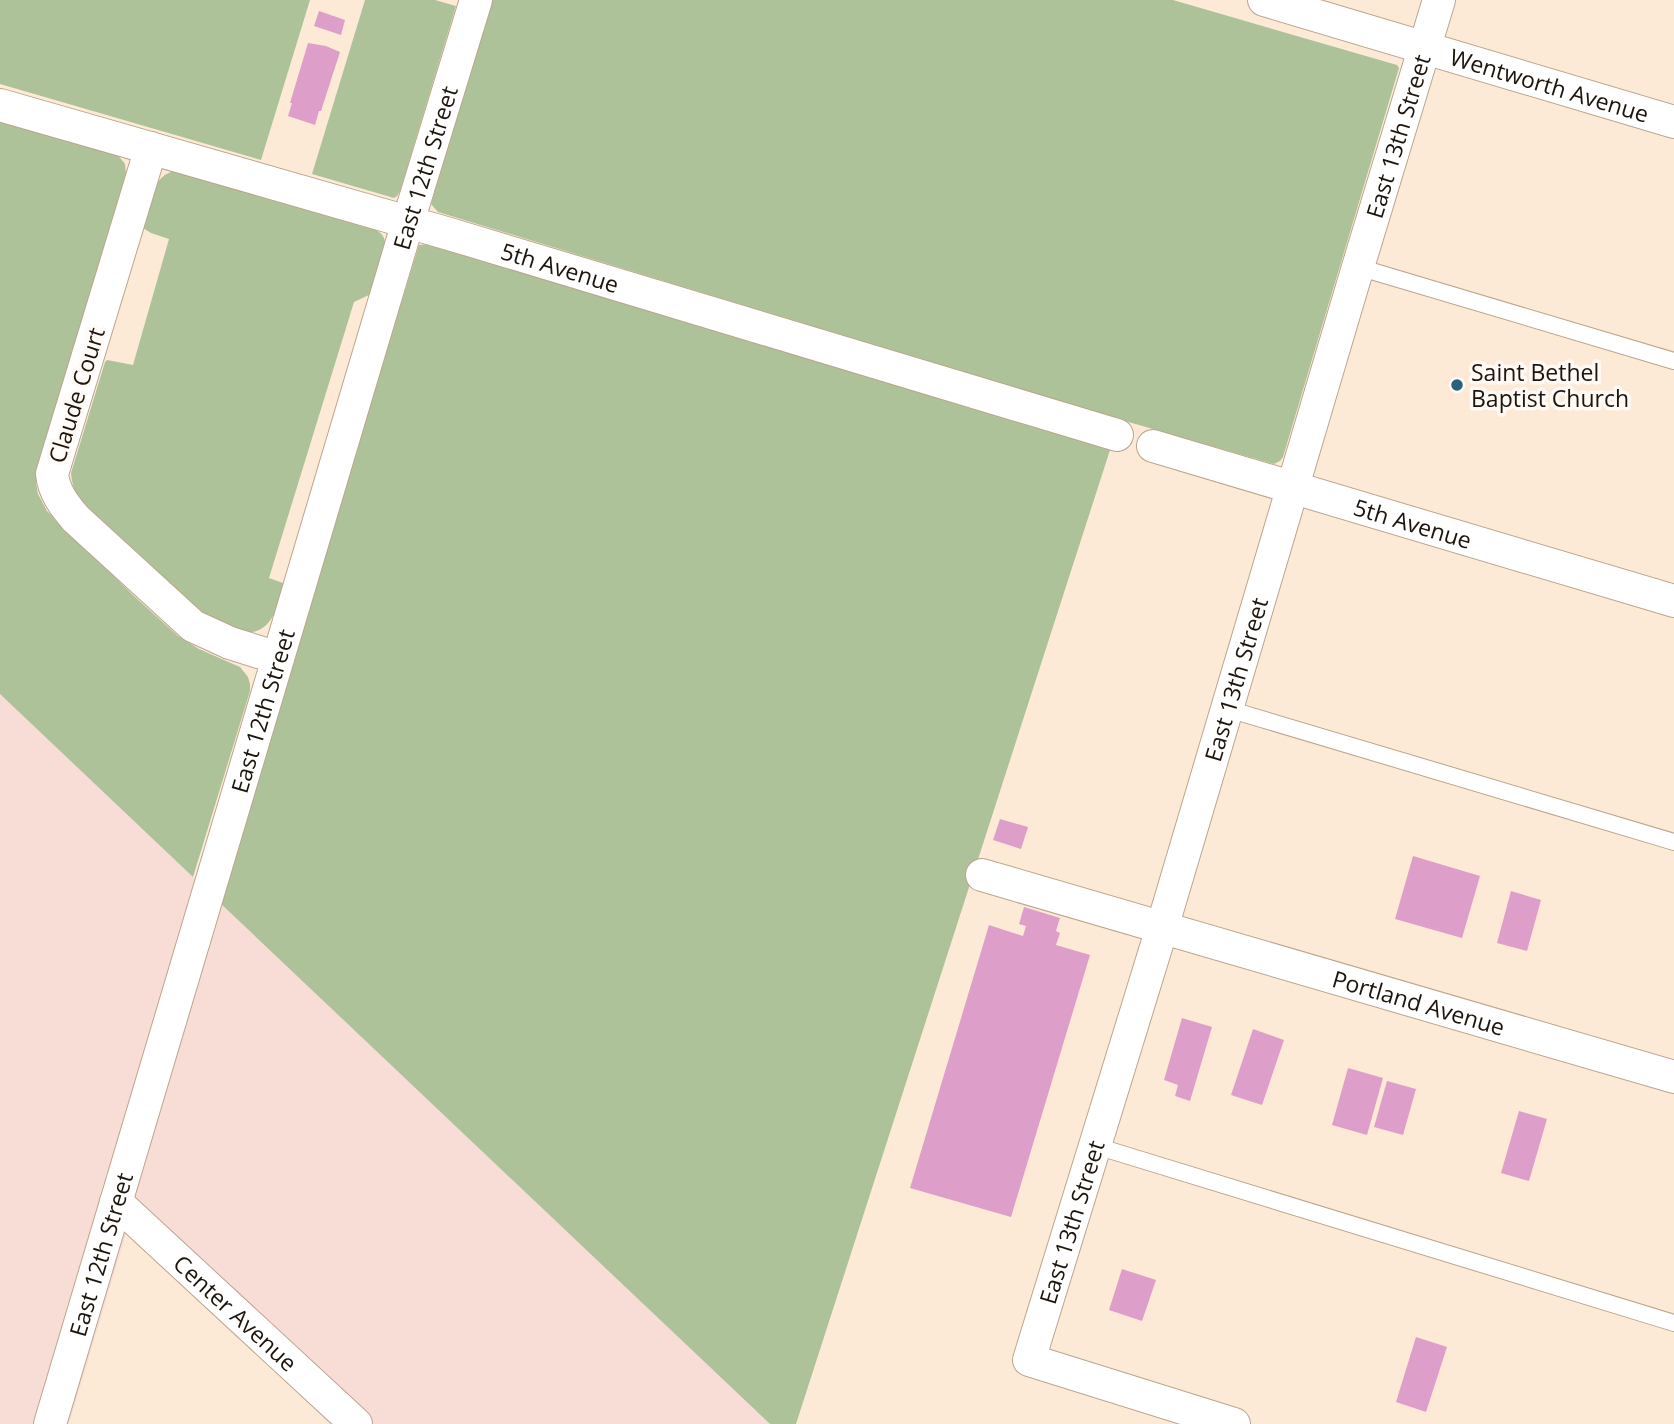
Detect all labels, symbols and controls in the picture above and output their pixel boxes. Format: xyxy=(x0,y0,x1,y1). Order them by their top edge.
street label: Wentworth Avenue xyxy=(1446,40,1653,130)
street label: East 13th Street xyxy=(1358,50,1438,222)
street label: East 12th Street xyxy=(385,82,465,253)
street label: 5th Avenue xyxy=(497,234,623,300)
street label: Claude Court xyxy=(40,323,112,467)
place label: Saint Bethel Baptist Church xyxy=(1471,356,1629,414)
marker: Saint Bethel Baptist Church xyxy=(1449,377,1465,393)
street label: 5th Avenue xyxy=(1350,491,1476,556)
street label: East 13th Street xyxy=(1196,594,1275,765)
street label: East 12th Street xyxy=(223,625,302,797)
street label: Portland Avenue xyxy=(1329,962,1509,1043)
street label: East 13th Street xyxy=(1031,1136,1112,1308)
street label: East 12th Street xyxy=(61,1169,140,1340)
street label: Center Avenue xyxy=(167,1247,305,1378)

